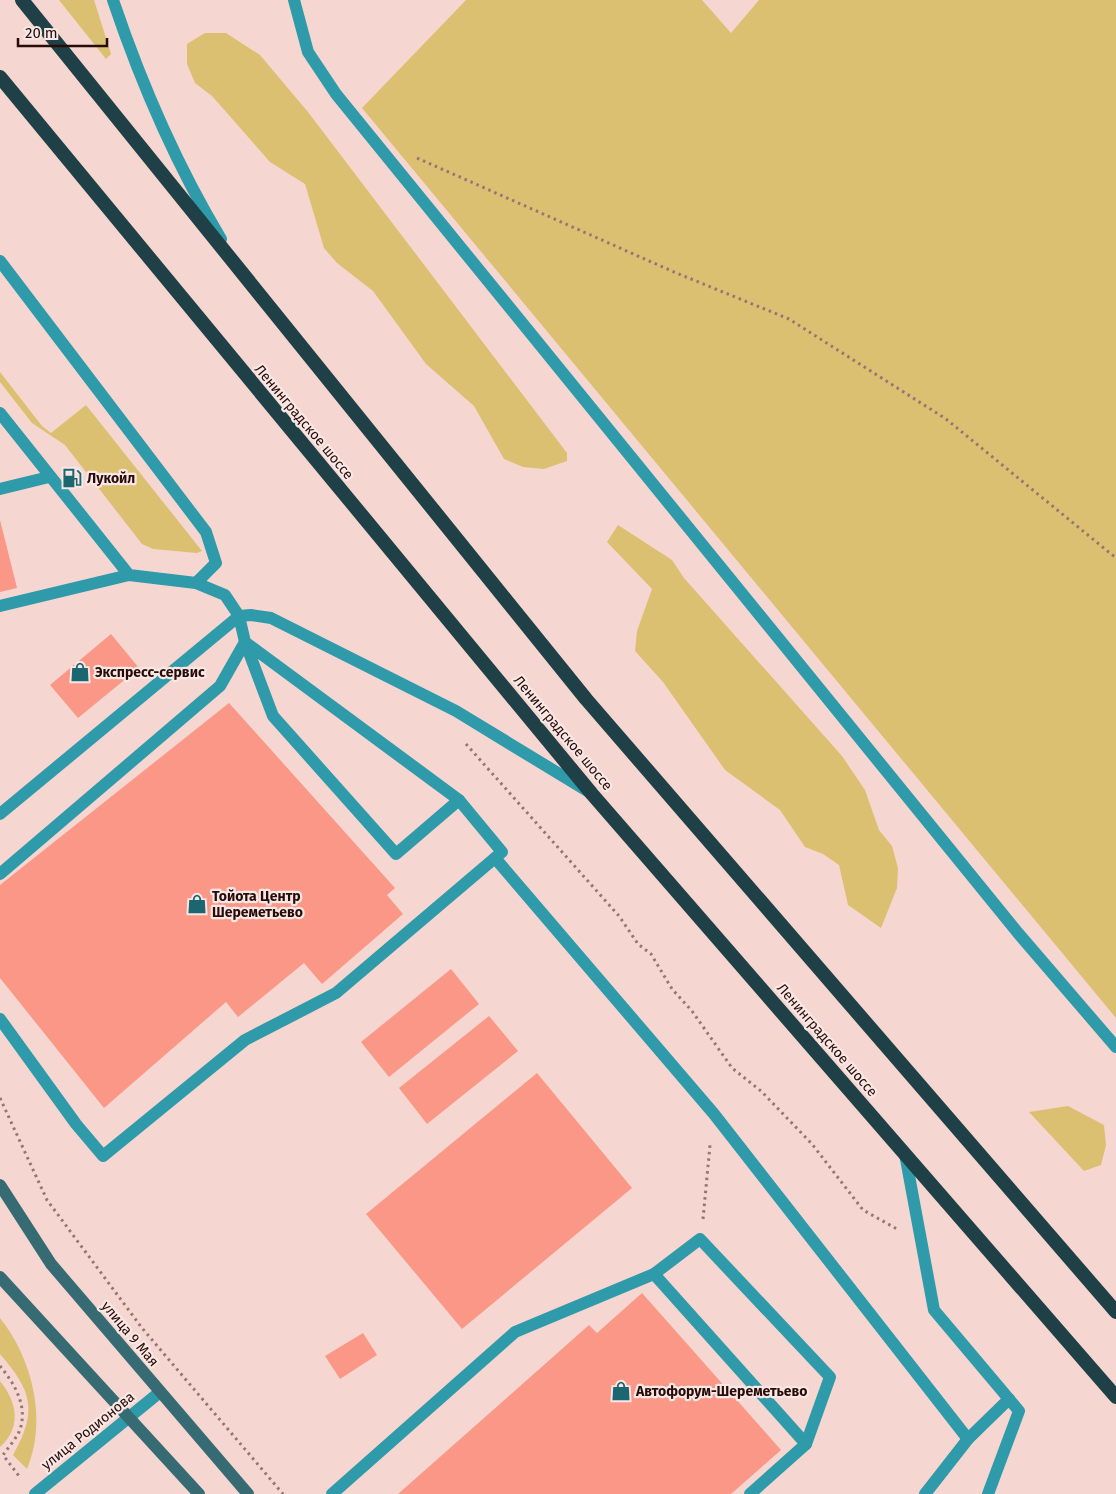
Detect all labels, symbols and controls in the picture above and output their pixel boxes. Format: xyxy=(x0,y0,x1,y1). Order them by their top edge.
scale bar xyxy=(18,15,106,47)
text: 20 m xyxy=(25,24,58,42)
street label: Ленинградское шоссе xyxy=(251,361,357,483)
fuel station icon: Лукойл xyxy=(61,467,83,489)
place label: Лукойл xyxy=(87,470,135,487)
shop icon: Экспресс-сервис xyxy=(69,661,91,683)
place label: Экспресс-сервис xyxy=(95,664,205,681)
street label: Ленинградское шоссе xyxy=(510,672,616,794)
place label: Тойота Центр Шереметьево xyxy=(212,888,303,921)
shop icon: Тойота Центр Шереметьево xyxy=(186,893,208,915)
street label: Ленинградское шоссе xyxy=(773,980,881,1100)
street label: улица 9 Мая xyxy=(98,1298,162,1370)
shop icon: Автофорум-Шереметьево xyxy=(610,1380,632,1402)
place label: Автофорум-Шереметьево xyxy=(635,1383,807,1400)
street label: улица Родионова xyxy=(38,1388,138,1474)

